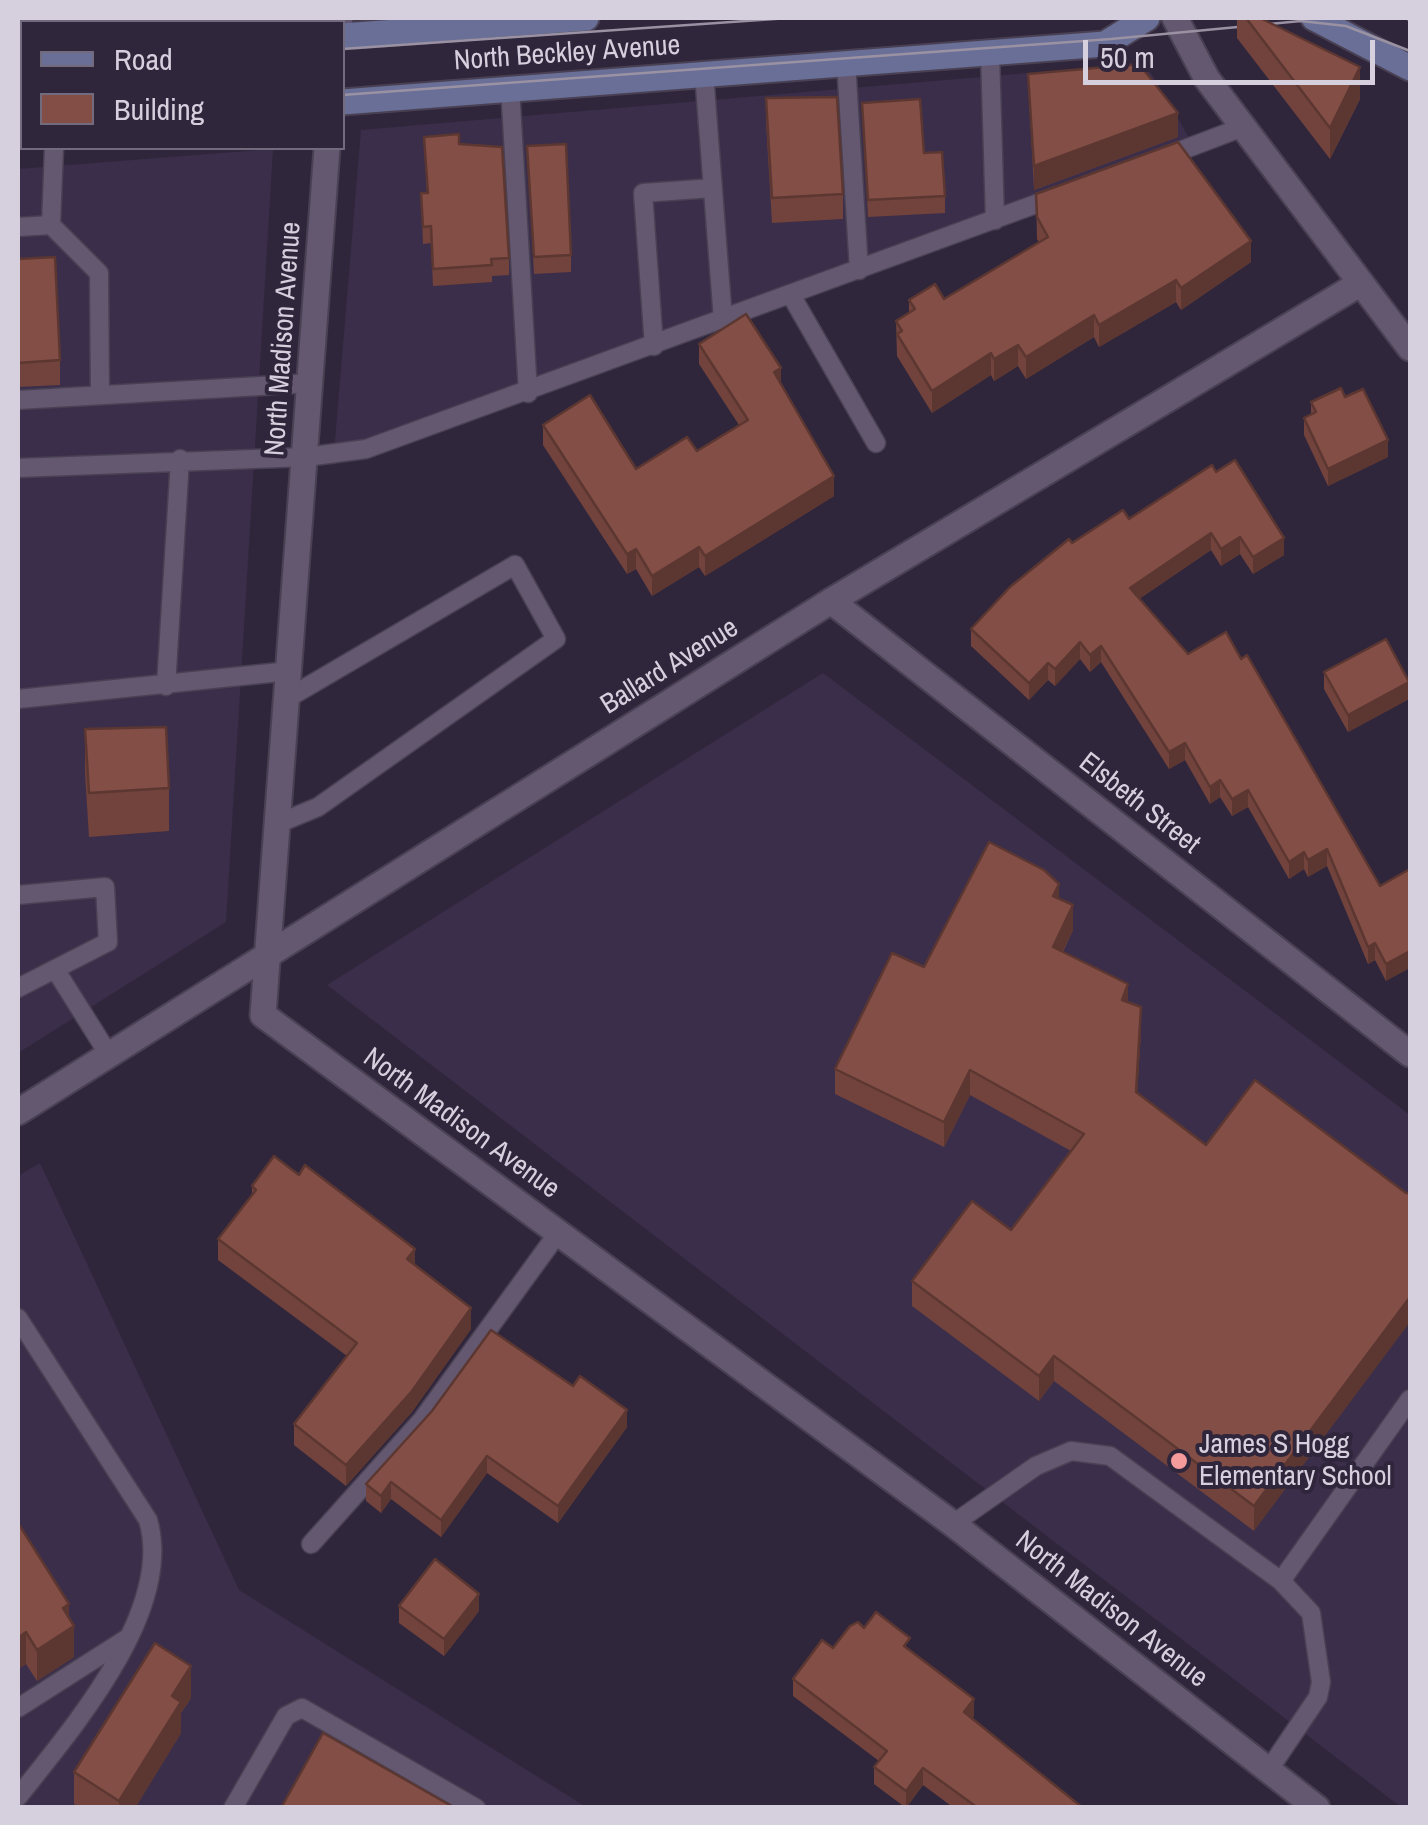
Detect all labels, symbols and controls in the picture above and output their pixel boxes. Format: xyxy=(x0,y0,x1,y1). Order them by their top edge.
legend xyxy=(20,20,345,150)
scale bar xyxy=(1088,20,1380,82)
street label: North Beckley Avenue xyxy=(453,29,681,79)
text: 50 m xyxy=(1100,37,1155,77)
text: Road xyxy=(114,39,173,79)
text: Building xyxy=(114,89,204,129)
street label: North Madison Avenue xyxy=(259,221,309,457)
street label: Ballard Avenue xyxy=(595,612,745,722)
street label: Elsbeth Street xyxy=(1072,746,1206,862)
street label: North Madison Avenue xyxy=(356,1042,566,1206)
place label: James S Hogg Elementary School xyxy=(1199,1428,1392,1494)
marker: James S Hogg Elementary School xyxy=(1168,1450,1190,1472)
street label: North Madison Avenue xyxy=(1008,1525,1214,1695)

